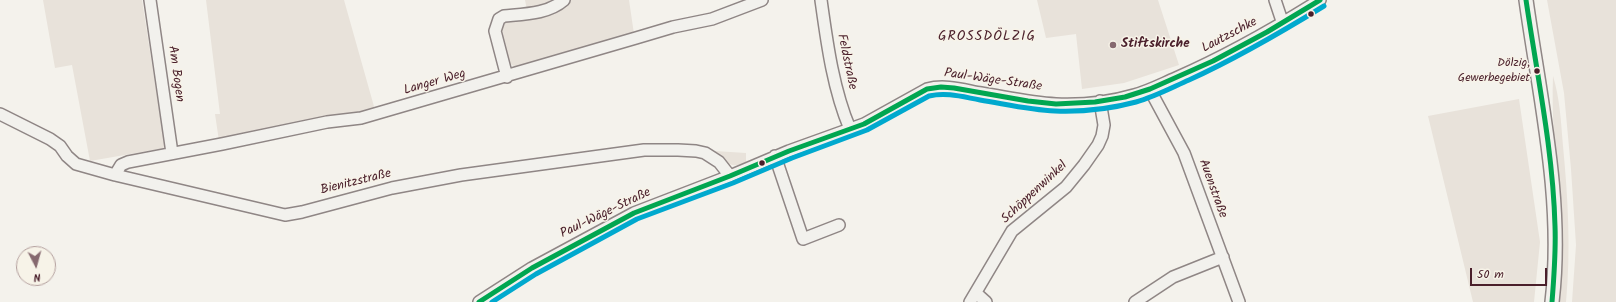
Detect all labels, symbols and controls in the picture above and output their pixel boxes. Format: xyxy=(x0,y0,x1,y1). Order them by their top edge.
unlabelled marker xyxy=(1306,9,1316,19)
street label: Lautzschke xyxy=(1200,15,1260,57)
district label: GROSSDÖLZIG xyxy=(938,30,1036,46)
street label: Feldstraße xyxy=(832,33,860,91)
place label: Stiftskirche xyxy=(1121,37,1190,53)
marker: Stiftskirche xyxy=(1108,40,1118,50)
street label: Am Bogen xyxy=(163,45,187,103)
place label: Dölzig, Gewerbegebiet xyxy=(1458,57,1530,85)
street label: Paul-Wäge-Straße xyxy=(943,66,1043,96)
marker: Dölzig, Gewerbegebiet xyxy=(1532,66,1542,76)
street label: Langer Weg xyxy=(402,67,468,99)
unlabelled marker xyxy=(757,158,767,168)
street label: Schöppenwinkel xyxy=(999,158,1071,228)
street label: Auenstraße xyxy=(1194,158,1230,220)
street label: Bienitzstraße xyxy=(319,167,393,199)
street label: Paul-Wäge-Straße xyxy=(558,185,654,243)
north arrow xyxy=(16,246,56,286)
scale bar xyxy=(1472,260,1549,286)
text: 50 m xyxy=(1477,265,1504,284)
text: N xyxy=(33,268,42,286)

